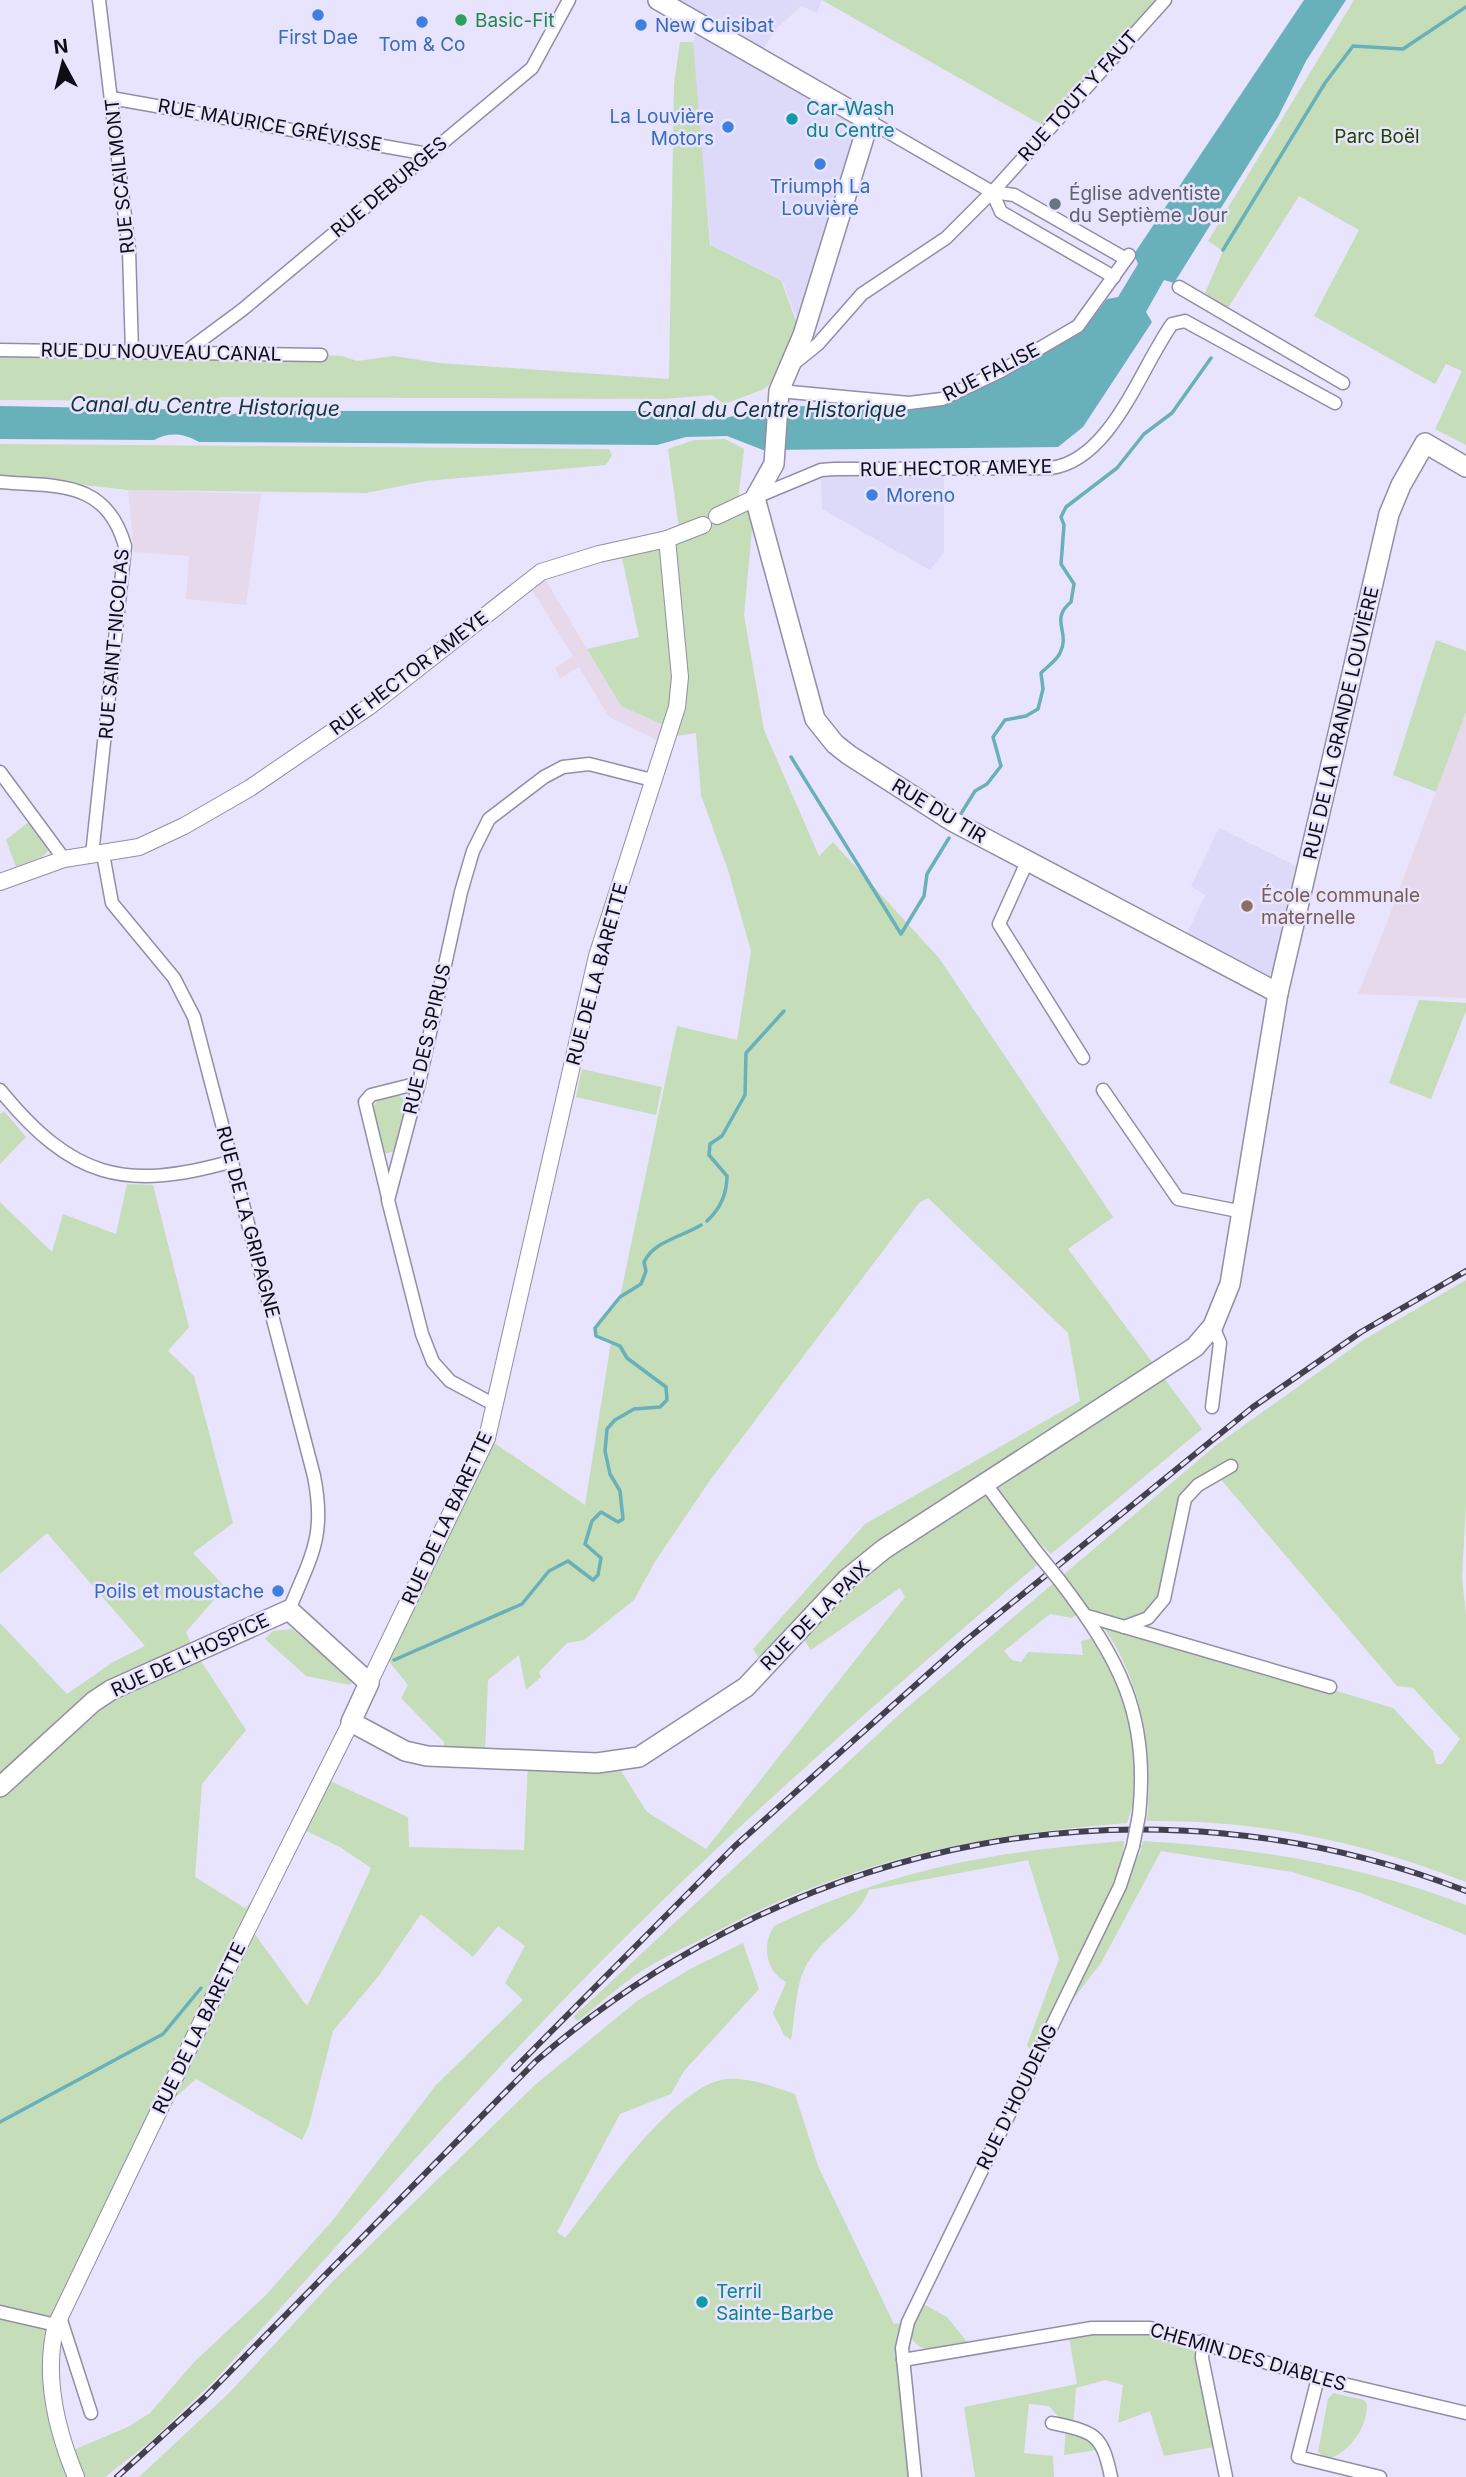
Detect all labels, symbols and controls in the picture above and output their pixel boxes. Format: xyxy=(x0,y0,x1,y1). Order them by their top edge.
marker: First Dae xyxy=(310,7,326,23)
place label: Basic-Fit xyxy=(475,9,554,32)
marker: Basic-Fit xyxy=(453,12,469,28)
marker: Tom & Co xyxy=(414,14,430,30)
place label: New Cuisibat xyxy=(655,14,774,37)
marker: New Cuisibat xyxy=(633,17,649,33)
place label: First Dae xyxy=(278,26,358,49)
street label: RUE TOUT Y FAUT xyxy=(1013,26,1143,166)
north arrow xyxy=(28,28,98,98)
place label: Tom & Co xyxy=(378,33,466,56)
text: N xyxy=(52,34,70,59)
street label: RUE MAURICE GRÉVISSE xyxy=(156,93,384,156)
street label: RUE SCAILMONT xyxy=(100,97,140,255)
place label: Car-Wash du Centre xyxy=(806,97,895,142)
place label: La Louvière Motors xyxy=(610,105,714,150)
marker: Car-Wash du Centre xyxy=(784,111,800,127)
marker: La Louvière Motors xyxy=(720,119,736,135)
park label: Parc Boël xyxy=(1334,125,1420,148)
street label: RUE DEBURGES xyxy=(326,132,452,242)
marker: Triumph La Louvière xyxy=(812,156,828,172)
place label: Triumph La Louvière xyxy=(770,175,870,220)
place label: Église adventiste du Septième Jour xyxy=(1069,181,1228,227)
marker: Église adventiste du Septième Jour xyxy=(1047,196,1063,212)
street label: RUE DU NOUVEAU CANAL xyxy=(40,338,282,366)
street label: RUE FALISE xyxy=(939,338,1043,406)
water label: Canal du Centre Historique xyxy=(70,391,340,421)
water label: Canal du Centre Historique xyxy=(637,397,907,422)
street label: RUE HECTOR AMEYE xyxy=(860,455,1052,481)
place label: Moreno xyxy=(886,484,955,507)
marker: Moreno xyxy=(864,487,880,503)
street label: RUE SAINT-NICOLAS xyxy=(94,548,134,740)
street label: RUE DE LA GRANDE LOUVIÈRE xyxy=(1297,584,1384,862)
street label: RUE HECTOR AMEYE xyxy=(325,606,493,740)
street label: RUE DU TIR xyxy=(888,774,990,848)
street label: RUE DE LA BARETTE xyxy=(562,880,632,1068)
place label: École communale maternelle xyxy=(1261,883,1420,929)
marker: École communale maternelle xyxy=(1239,898,1255,914)
street label: RUE DES SPIRUS xyxy=(398,961,456,1117)
street label: RUE DE LA GRIPAGNE xyxy=(211,1124,285,1320)
street label: RUE DE LA BARETTE xyxy=(397,1428,497,1608)
street label: RUE DE LA PAIX xyxy=(756,1557,874,1675)
place label: Poils et moustache xyxy=(94,1580,264,1603)
marker: Poils et moustache xyxy=(270,1583,286,1599)
street label: RUE DE L'HOSPICE xyxy=(107,1608,273,1702)
street label: RUE DE LA BARETTE xyxy=(147,1938,251,2118)
street label: RUE D'HOUDENG xyxy=(972,2021,1062,2173)
place label: Terril Sainte-Barbe xyxy=(716,2280,834,2325)
marker: Terril Sainte-Barbe xyxy=(694,2294,710,2310)
street label: CHEMIN DES DIABLES xyxy=(1147,2318,1349,2396)

